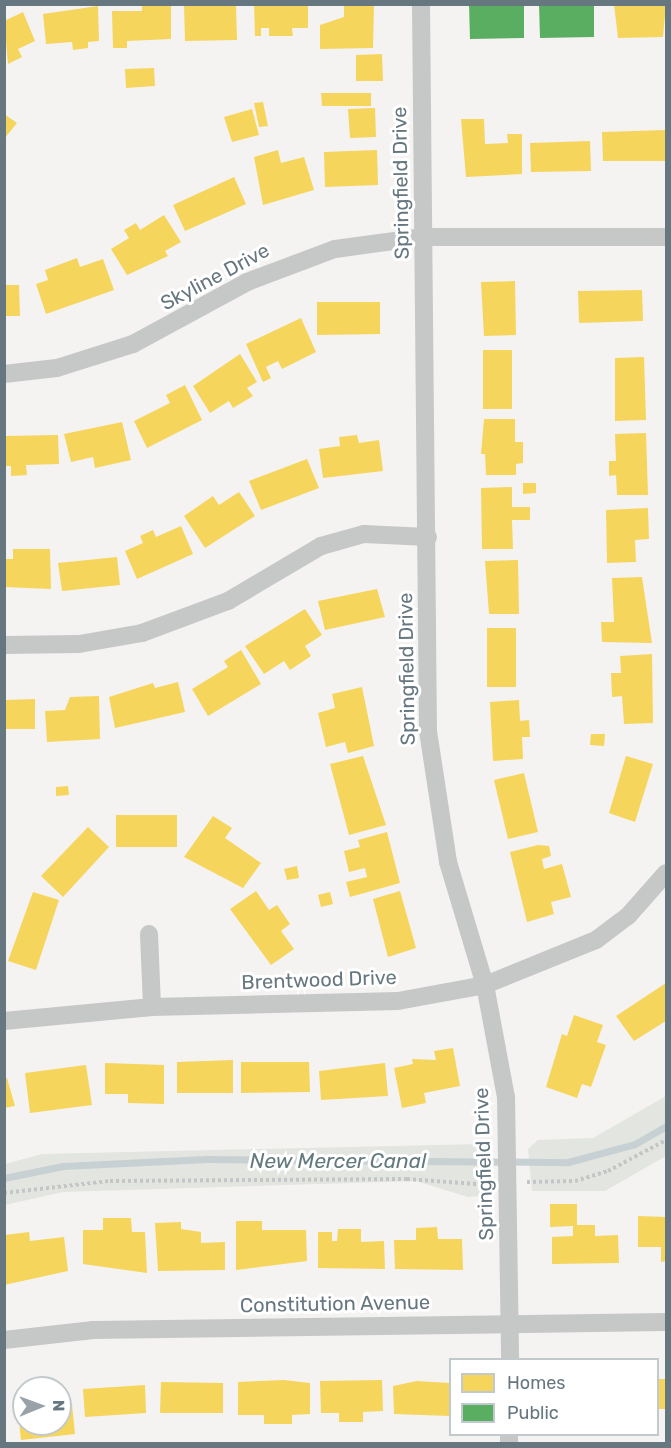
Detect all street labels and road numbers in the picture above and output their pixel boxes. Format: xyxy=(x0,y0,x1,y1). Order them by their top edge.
street label: Springfield Drive xyxy=(388,106,414,260)
street label: Skyline Drive xyxy=(156,238,274,316)
street label: Springfield Drive xyxy=(394,592,420,746)
street label: Brentwood Drive xyxy=(241,965,397,995)
street label: Springfield Drive xyxy=(469,1087,499,1241)
street label: Constitution Avenue xyxy=(239,1290,431,1318)

